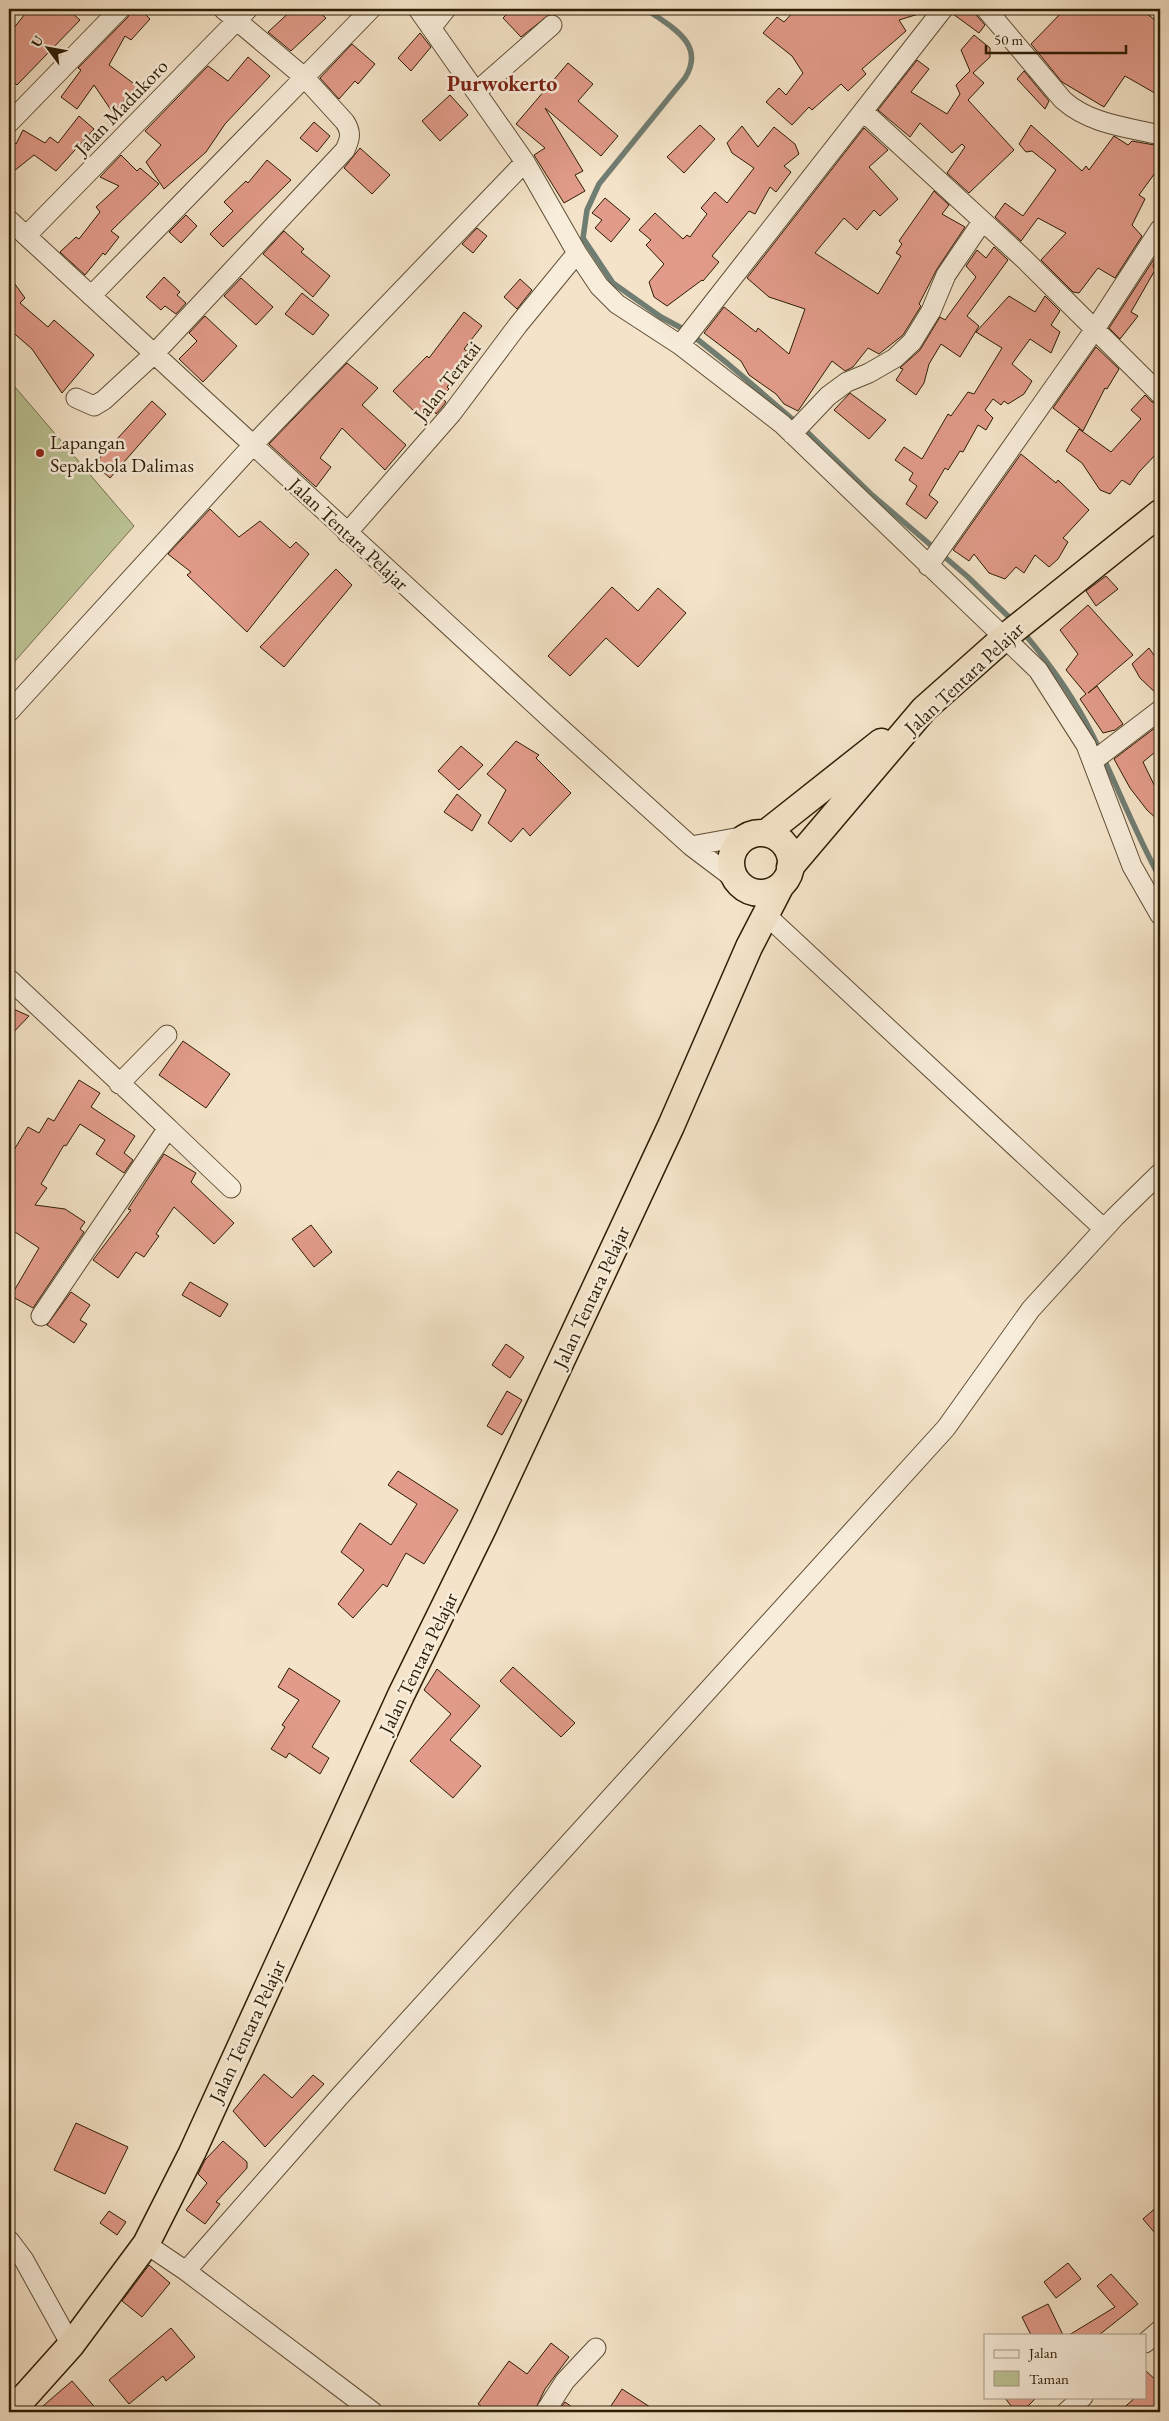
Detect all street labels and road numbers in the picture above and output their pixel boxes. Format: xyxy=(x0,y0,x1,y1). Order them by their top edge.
street label: Jalan Madukoro xyxy=(67,53,174,162)
street label: Jalan Teratai xyxy=(406,335,487,428)
street label: Jalan Tentara Pelajar xyxy=(282,471,415,596)
street label: Jalan Tentara Pelajar xyxy=(897,616,1030,741)
street label: Jalan Tentara Pelajar xyxy=(546,1221,636,1374)
street label: Jalan Tentara Pelajar xyxy=(372,1588,464,1740)
street label: Jalan Tentara Pelajar xyxy=(202,1955,292,2108)

